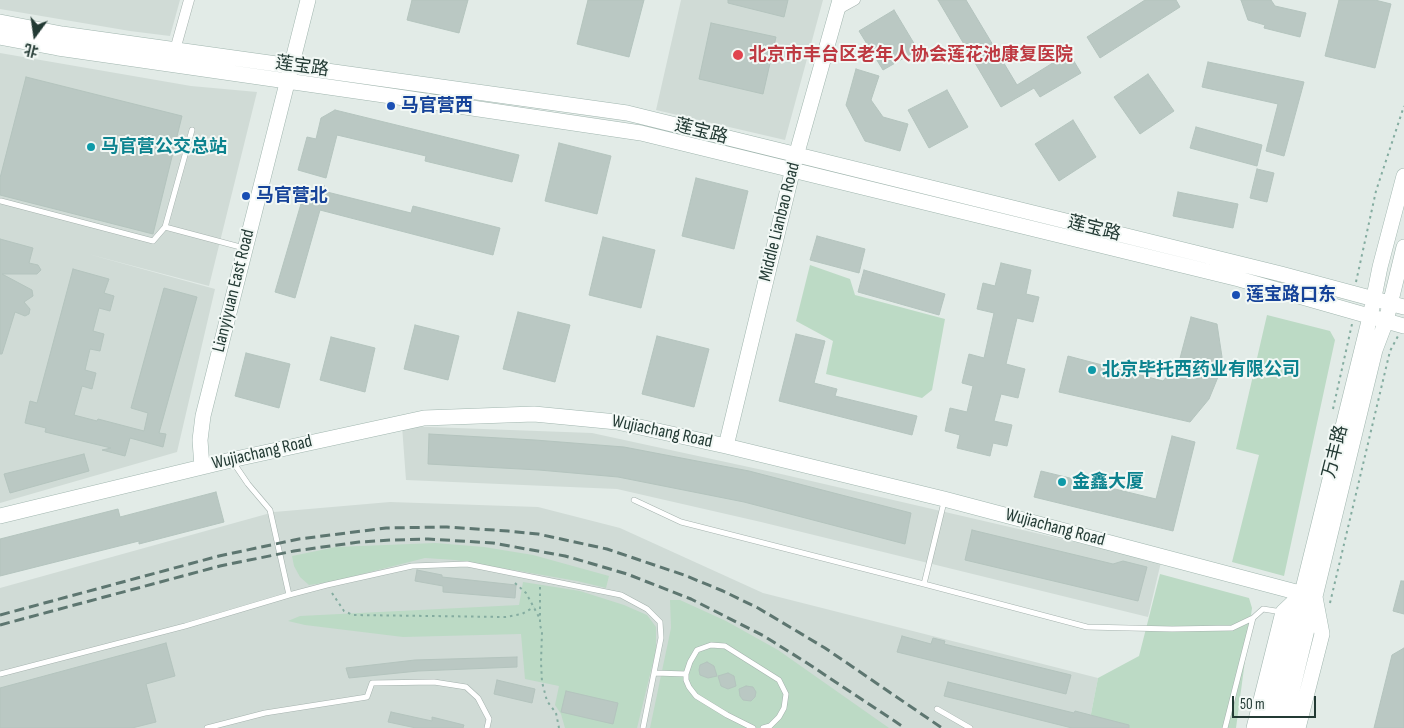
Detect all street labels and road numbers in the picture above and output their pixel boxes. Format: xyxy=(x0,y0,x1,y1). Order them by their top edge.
street label: 莲宝路 xyxy=(274,53,330,81)
street label: 莲宝路 xyxy=(672,115,730,149)
street label: Middle Lianbao Road xyxy=(755,160,805,284)
street label: 莲宝路 xyxy=(1065,212,1123,246)
street label: Lianyiyuan East Road xyxy=(208,227,260,355)
street label: Wujiachang Road xyxy=(610,411,714,453)
street label: 万丰路 xyxy=(1319,423,1353,481)
street label: Wujiachang Road xyxy=(210,431,314,475)
street label: Wujiachang Road xyxy=(1003,504,1107,552)

